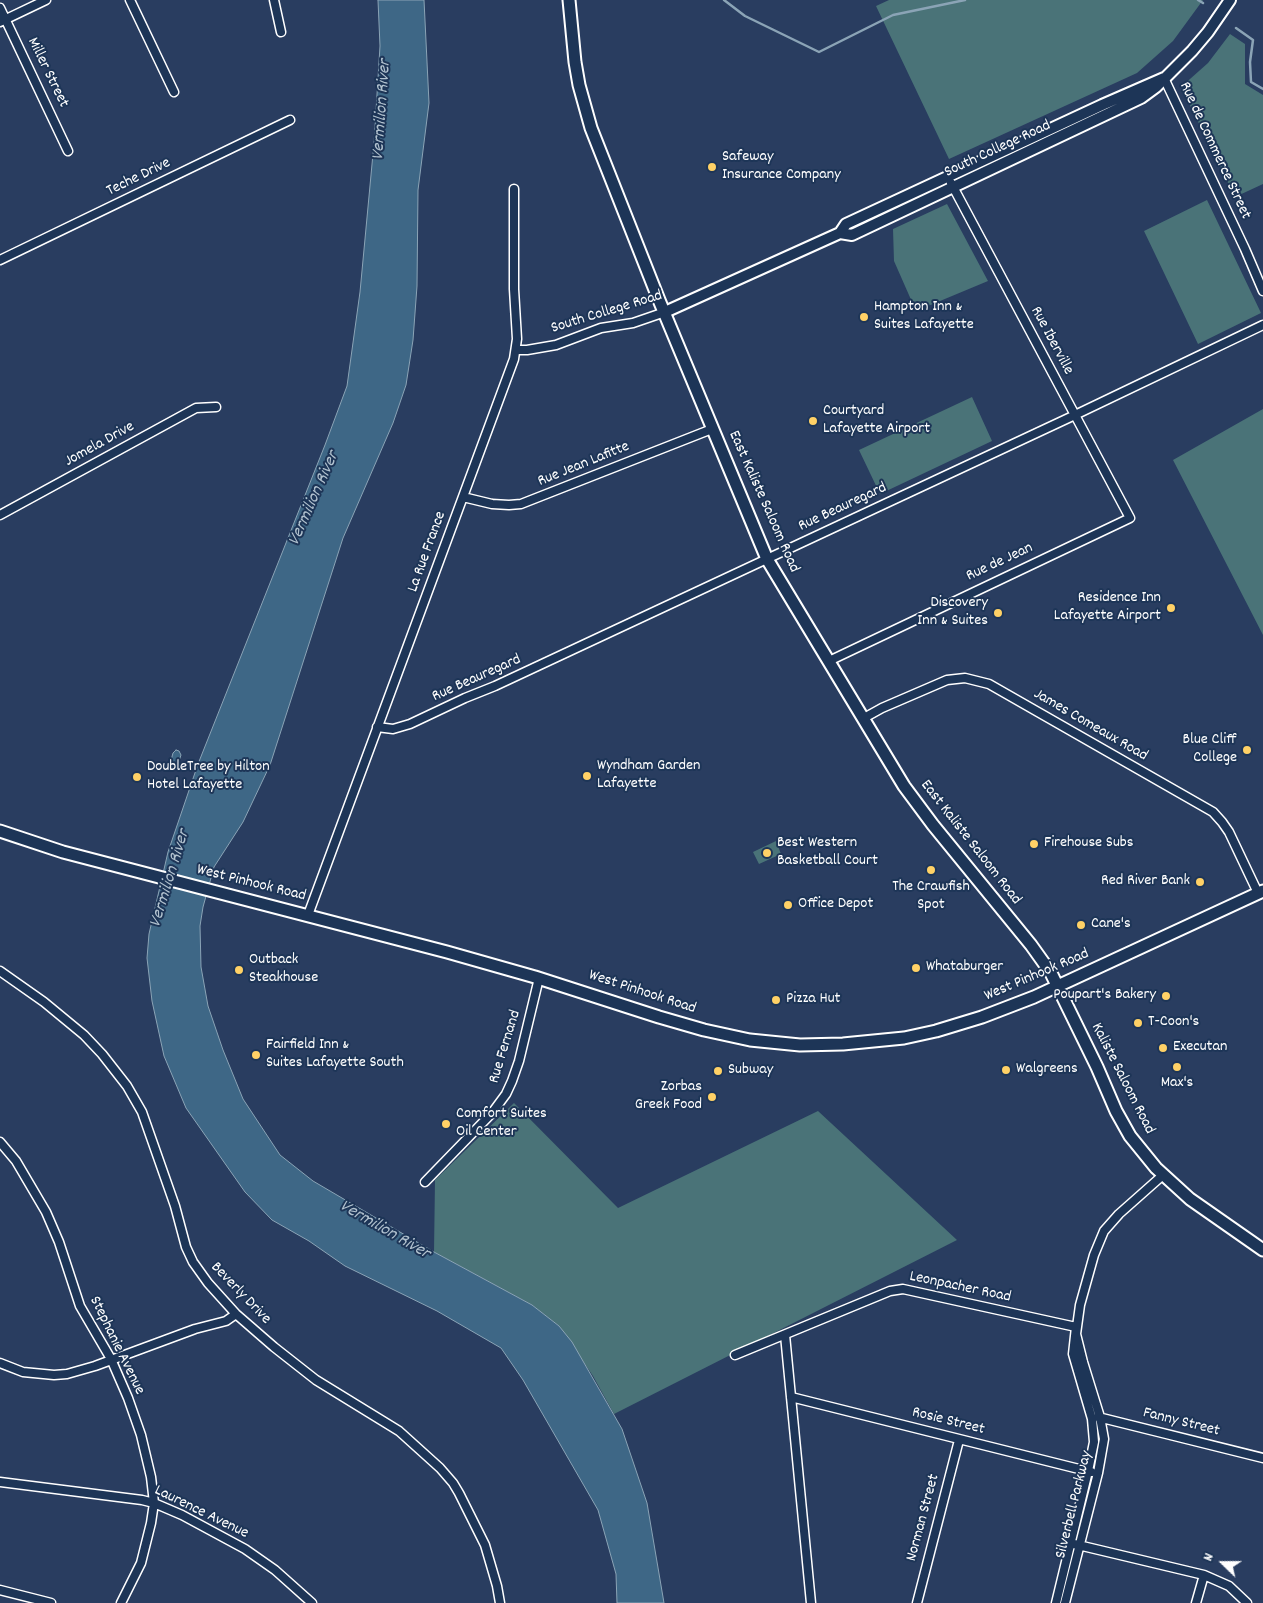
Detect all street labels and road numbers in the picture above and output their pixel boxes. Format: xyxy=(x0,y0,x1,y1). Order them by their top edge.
street label: Miller Street xyxy=(22,35,72,111)
street label: Rue de Commerce Street xyxy=(1174,79,1254,223)
street label: South College Road xyxy=(942,117,1054,183)
street label: Teche Drive xyxy=(104,154,174,202)
street label: South College Road xyxy=(549,287,665,339)
street label: Rue Iberville xyxy=(1025,304,1077,378)
street label: Jomela Drive xyxy=(62,418,138,472)
street label: East Kaliste Saloom Road xyxy=(723,428,803,576)
street label: Rue Jean Lafitte xyxy=(535,438,633,492)
street label: Rue Beauregard xyxy=(796,479,890,537)
street label: La Rue France xyxy=(405,509,451,595)
street label: Rue de Jean xyxy=(964,539,1036,587)
street label: Rue Beauregard xyxy=(430,651,524,707)
street label: James Comeaux Road xyxy=(1029,686,1151,766)
street label: East Kaliste Saloom Road xyxy=(915,777,1025,909)
street label: West Pinhook Road xyxy=(194,861,308,907)
street label: West Pinhook Road xyxy=(982,945,1092,1007)
street label: West Pinhook Road xyxy=(586,967,698,1019)
street label: Rue Fernand xyxy=(486,1008,526,1086)
street label: Kaliste Saloom Road xyxy=(1086,1020,1158,1138)
street label: Beverly Drive xyxy=(206,1259,274,1329)
street label: Leonpacher Road xyxy=(907,1268,1013,1308)
street label: Stephanie Avenue xyxy=(84,1294,148,1398)
street label: Rosie Street xyxy=(910,1404,986,1440)
street label: Fanny Street xyxy=(1141,1404,1221,1442)
street label: Silverbell Parkway xyxy=(1052,1449,1098,1561)
street label: Norman Street xyxy=(903,1472,945,1564)
street label: Laurence Avenue xyxy=(151,1482,251,1544)

